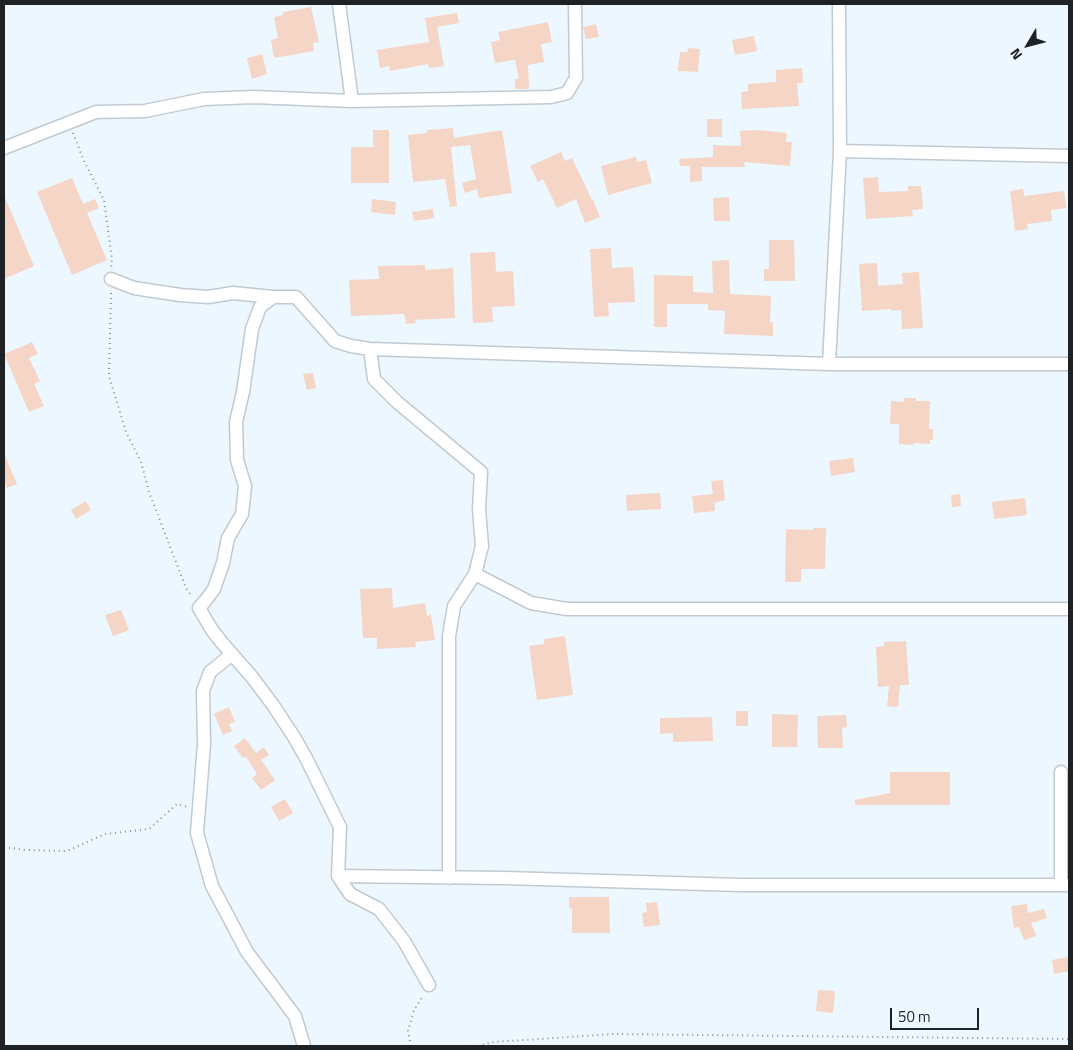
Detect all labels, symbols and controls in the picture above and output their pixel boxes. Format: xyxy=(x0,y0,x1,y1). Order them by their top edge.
north arrow xyxy=(1003,20,1053,70)
text: N xyxy=(1004,44,1027,65)
scale bar xyxy=(893,998,982,1030)
text: 50 m xyxy=(898,1005,931,1028)

